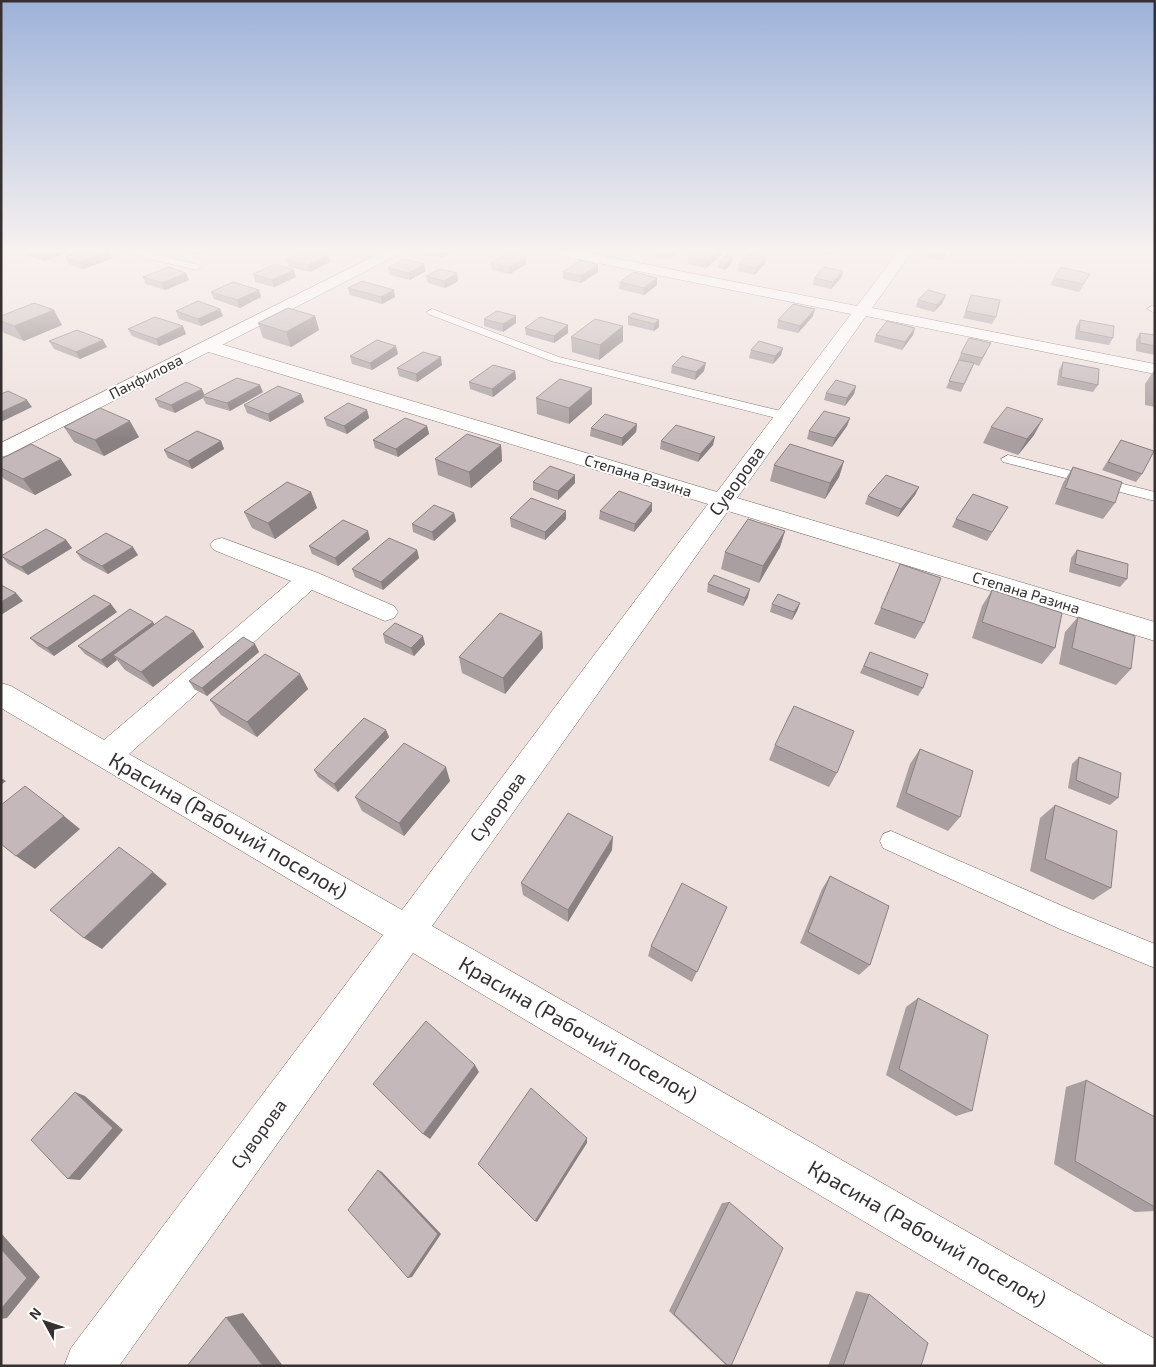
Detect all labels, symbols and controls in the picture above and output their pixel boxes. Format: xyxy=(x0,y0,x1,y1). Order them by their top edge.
street label: Панфилова xyxy=(106,350,185,402)
street label: Суворова xyxy=(704,441,769,519)
street label: Степана Разина xyxy=(582,450,694,500)
street label: Степана Разина xyxy=(970,567,1082,617)
street label: Красина (Рабочий поселок) xyxy=(105,746,352,903)
street label: Суворова xyxy=(465,767,530,845)
street label: Красина (Рабочий поселок) xyxy=(455,950,702,1107)
street label: Суворова xyxy=(226,1094,291,1172)
street label: Красина (Рабочий поселок) xyxy=(804,1154,1051,1311)
north arrow xyxy=(20,1297,70,1347)
text: N xyxy=(25,1304,44,1323)

